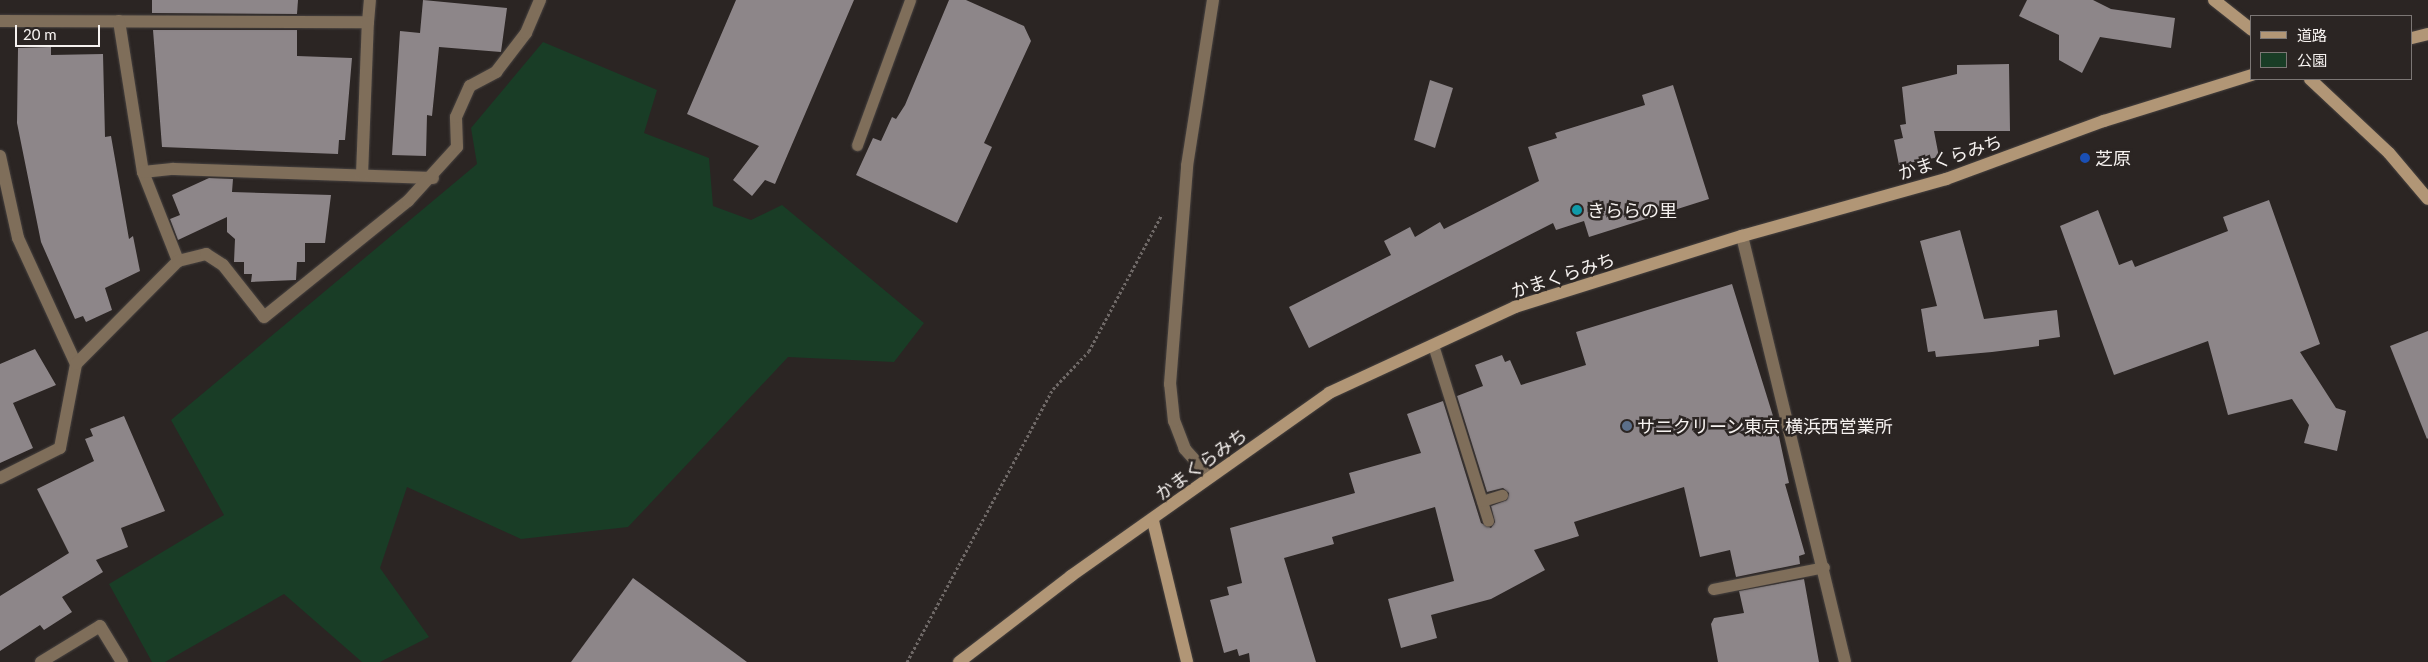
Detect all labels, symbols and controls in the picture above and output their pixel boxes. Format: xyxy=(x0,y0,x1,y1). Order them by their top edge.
scale bar xyxy=(18,15,102,47)
legend xyxy=(2250,15,2413,80)
text: 20 m xyxy=(23,25,57,43)
text: 道路 xyxy=(2297,26,2327,44)
text: 公園 xyxy=(2297,51,2327,69)
street label: かまくらみち xyxy=(1895,130,2005,184)
place label: 芝原 xyxy=(2095,147,2131,169)
marker: 芝原 xyxy=(2079,152,2091,164)
place label: きららの里 xyxy=(1587,199,1677,221)
marker: きららの里 xyxy=(1571,204,1583,216)
street label: かまくらみち xyxy=(1508,248,1618,302)
place label: サニクリーン東京 横浜西営業所 xyxy=(1637,415,1894,437)
marker: サニクリーン東京 横浜西営業所 xyxy=(1621,420,1633,432)
street label: かまくらみち xyxy=(1151,424,1251,504)

